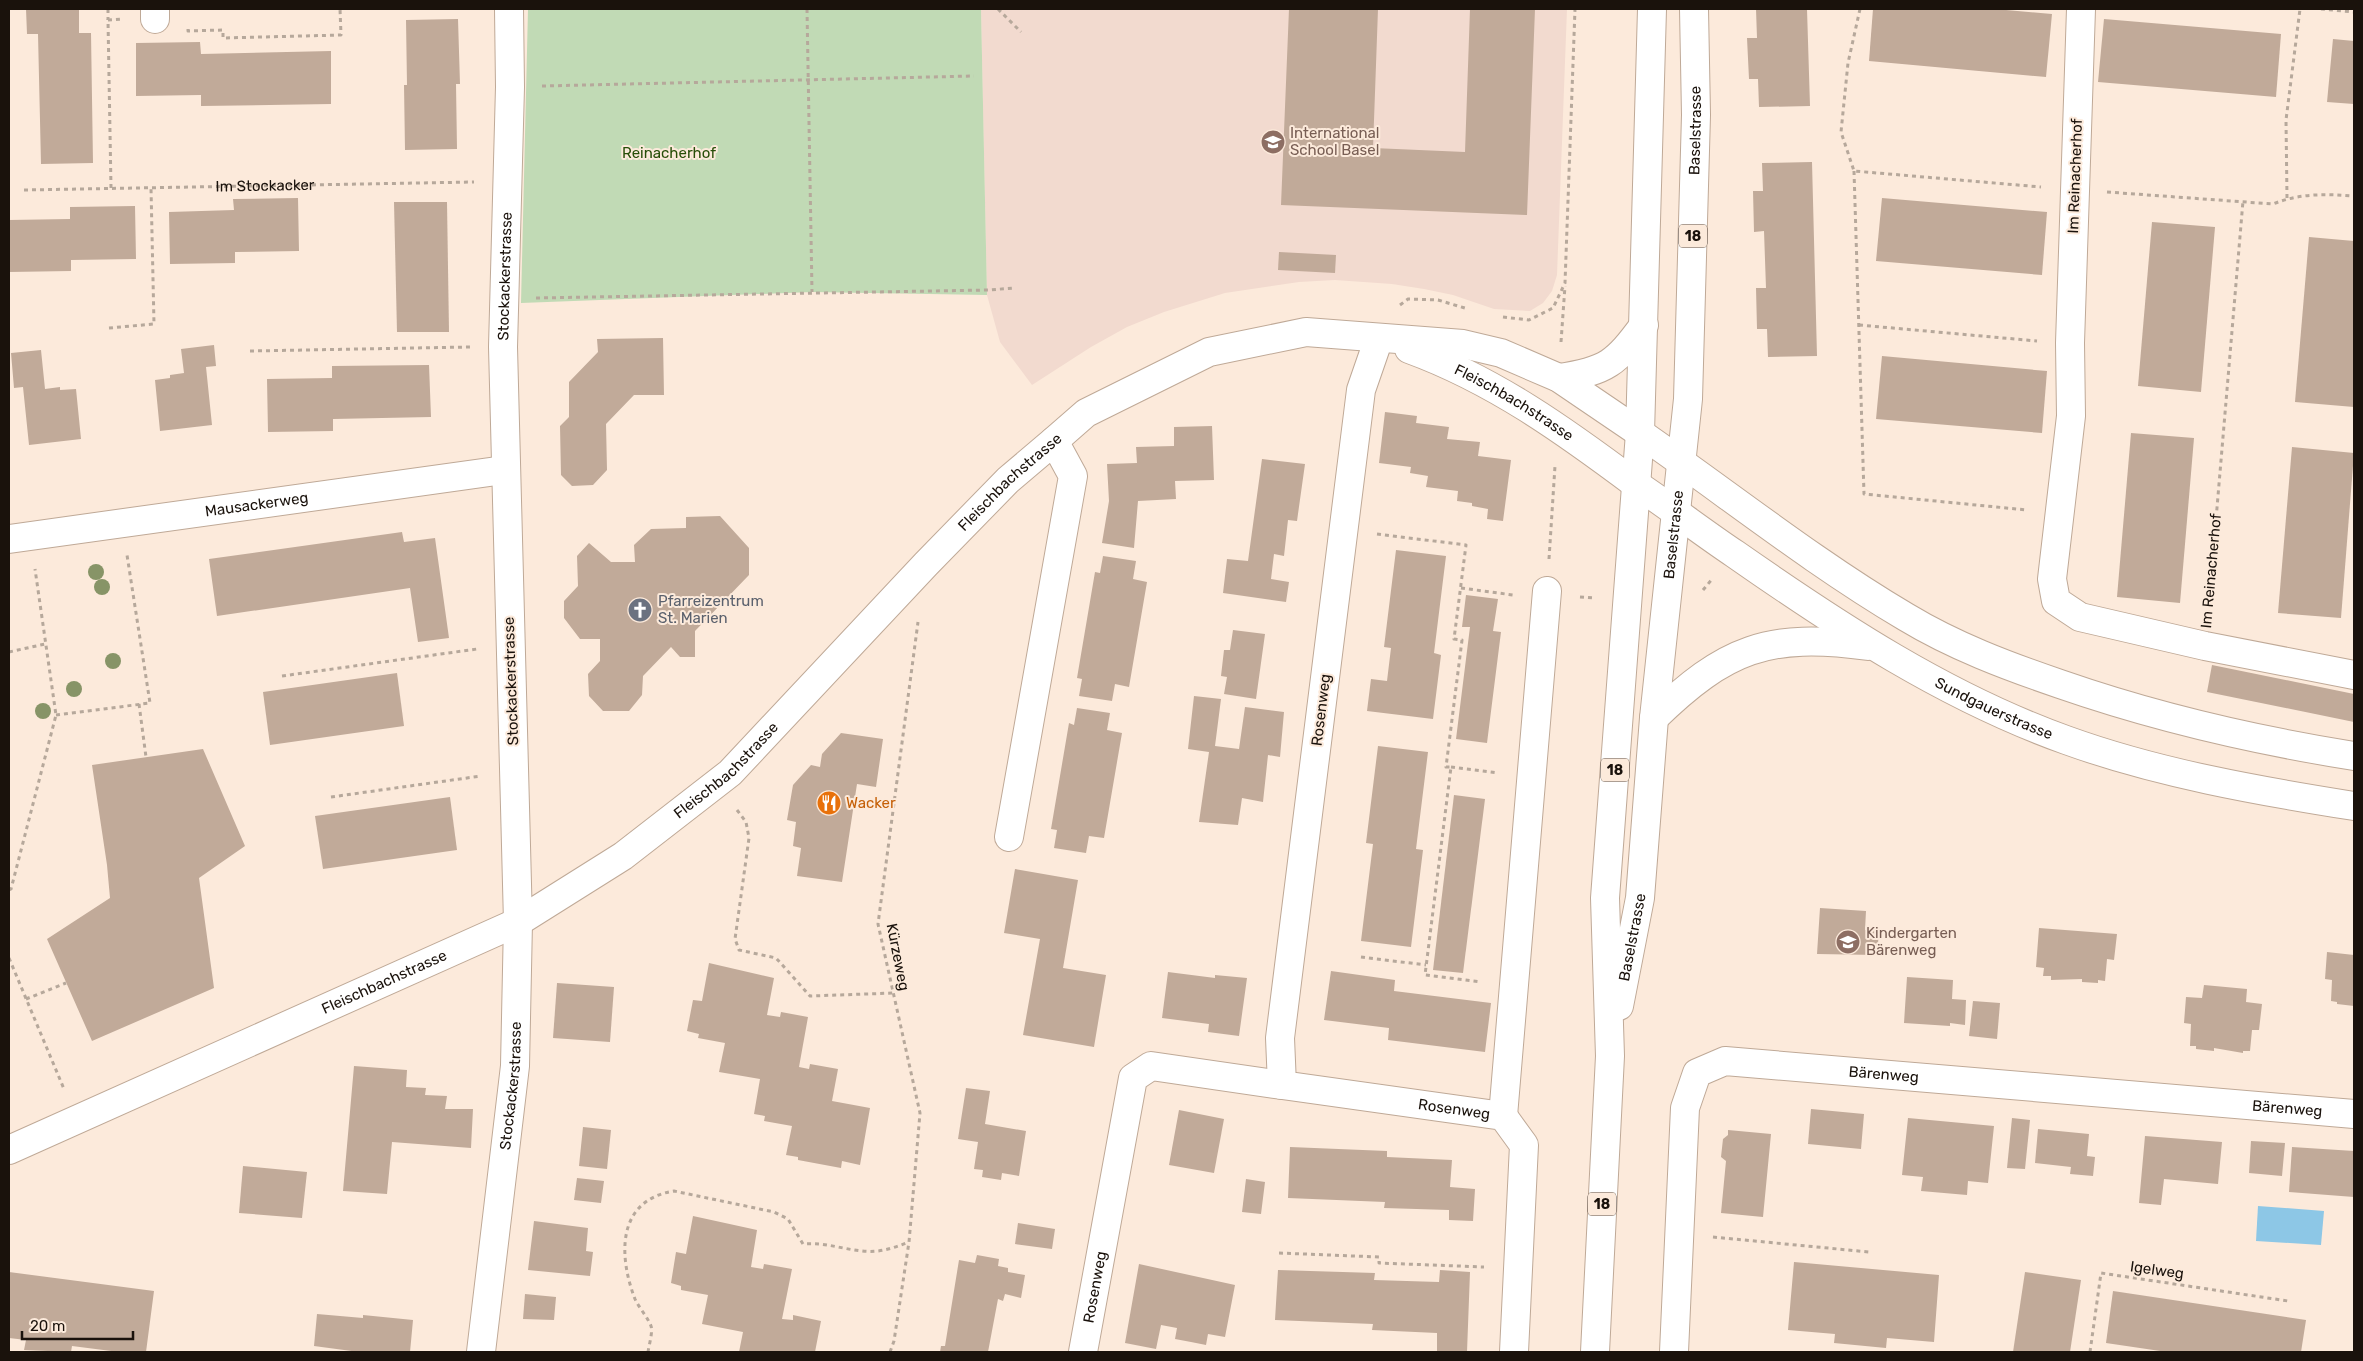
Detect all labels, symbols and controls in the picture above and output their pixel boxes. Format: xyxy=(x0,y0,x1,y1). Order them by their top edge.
street label: Baselstrasse xyxy=(1685,86,1705,175)
street label: Im Reinacherhof xyxy=(2064,118,2086,234)
place label: International School Basel xyxy=(1290,124,1379,159)
school or university icon: International School Basel xyxy=(1260,129,1286,155)
park label: Reinacherhof xyxy=(622,144,716,162)
street label: Im Stockacker xyxy=(215,176,315,196)
street label: Stockackerstrasse xyxy=(494,212,516,341)
road number: 18 xyxy=(1679,225,1707,248)
street label: Fleischbachstrasse xyxy=(1452,360,1577,445)
street label: Fleischbachstrasse xyxy=(954,429,1065,535)
street label: Mausackerweg xyxy=(204,488,309,521)
street label: Baselstrasse xyxy=(1660,489,1687,580)
street label: Im Reinacherhof xyxy=(2197,513,2225,629)
place label: Pfarreizentrum St. Marien xyxy=(658,592,764,627)
church icon: Pfarreizentrum St. Marien xyxy=(627,597,653,623)
street label: Stockackerstrasse xyxy=(500,616,522,746)
street label: Rosenweg xyxy=(1308,673,1334,747)
street label: Sundgauerstrasse xyxy=(1932,674,2055,743)
street label: Fleischbachstrasse xyxy=(670,718,782,822)
road number: 18 xyxy=(1601,758,1629,782)
restaurant icon: Wacker xyxy=(816,790,842,816)
place label: Wacker xyxy=(846,794,896,812)
street label: Baselstrasse xyxy=(1615,893,1649,983)
street label: Kürzeweg xyxy=(883,922,913,992)
place label: Kindergarten Bärenweg xyxy=(1866,924,1957,959)
school or university icon: Kindergarten Bärenweg xyxy=(1835,929,1861,955)
street label: Fleischbachstrasse xyxy=(319,946,449,1018)
street label: Stockackerstrasse xyxy=(496,1021,525,1151)
street label: Bärenweg xyxy=(1848,1062,1920,1086)
street label: Rosenweg xyxy=(1417,1095,1491,1123)
street label: Bärenweg xyxy=(2251,1096,2323,1120)
road number: 18 xyxy=(1588,1192,1616,1216)
street label: Rosenweg xyxy=(1079,1250,1110,1324)
street label: Igelweg xyxy=(2129,1257,2185,1283)
scale bar xyxy=(22,1308,134,1340)
text: 20 m xyxy=(30,1317,65,1335)

